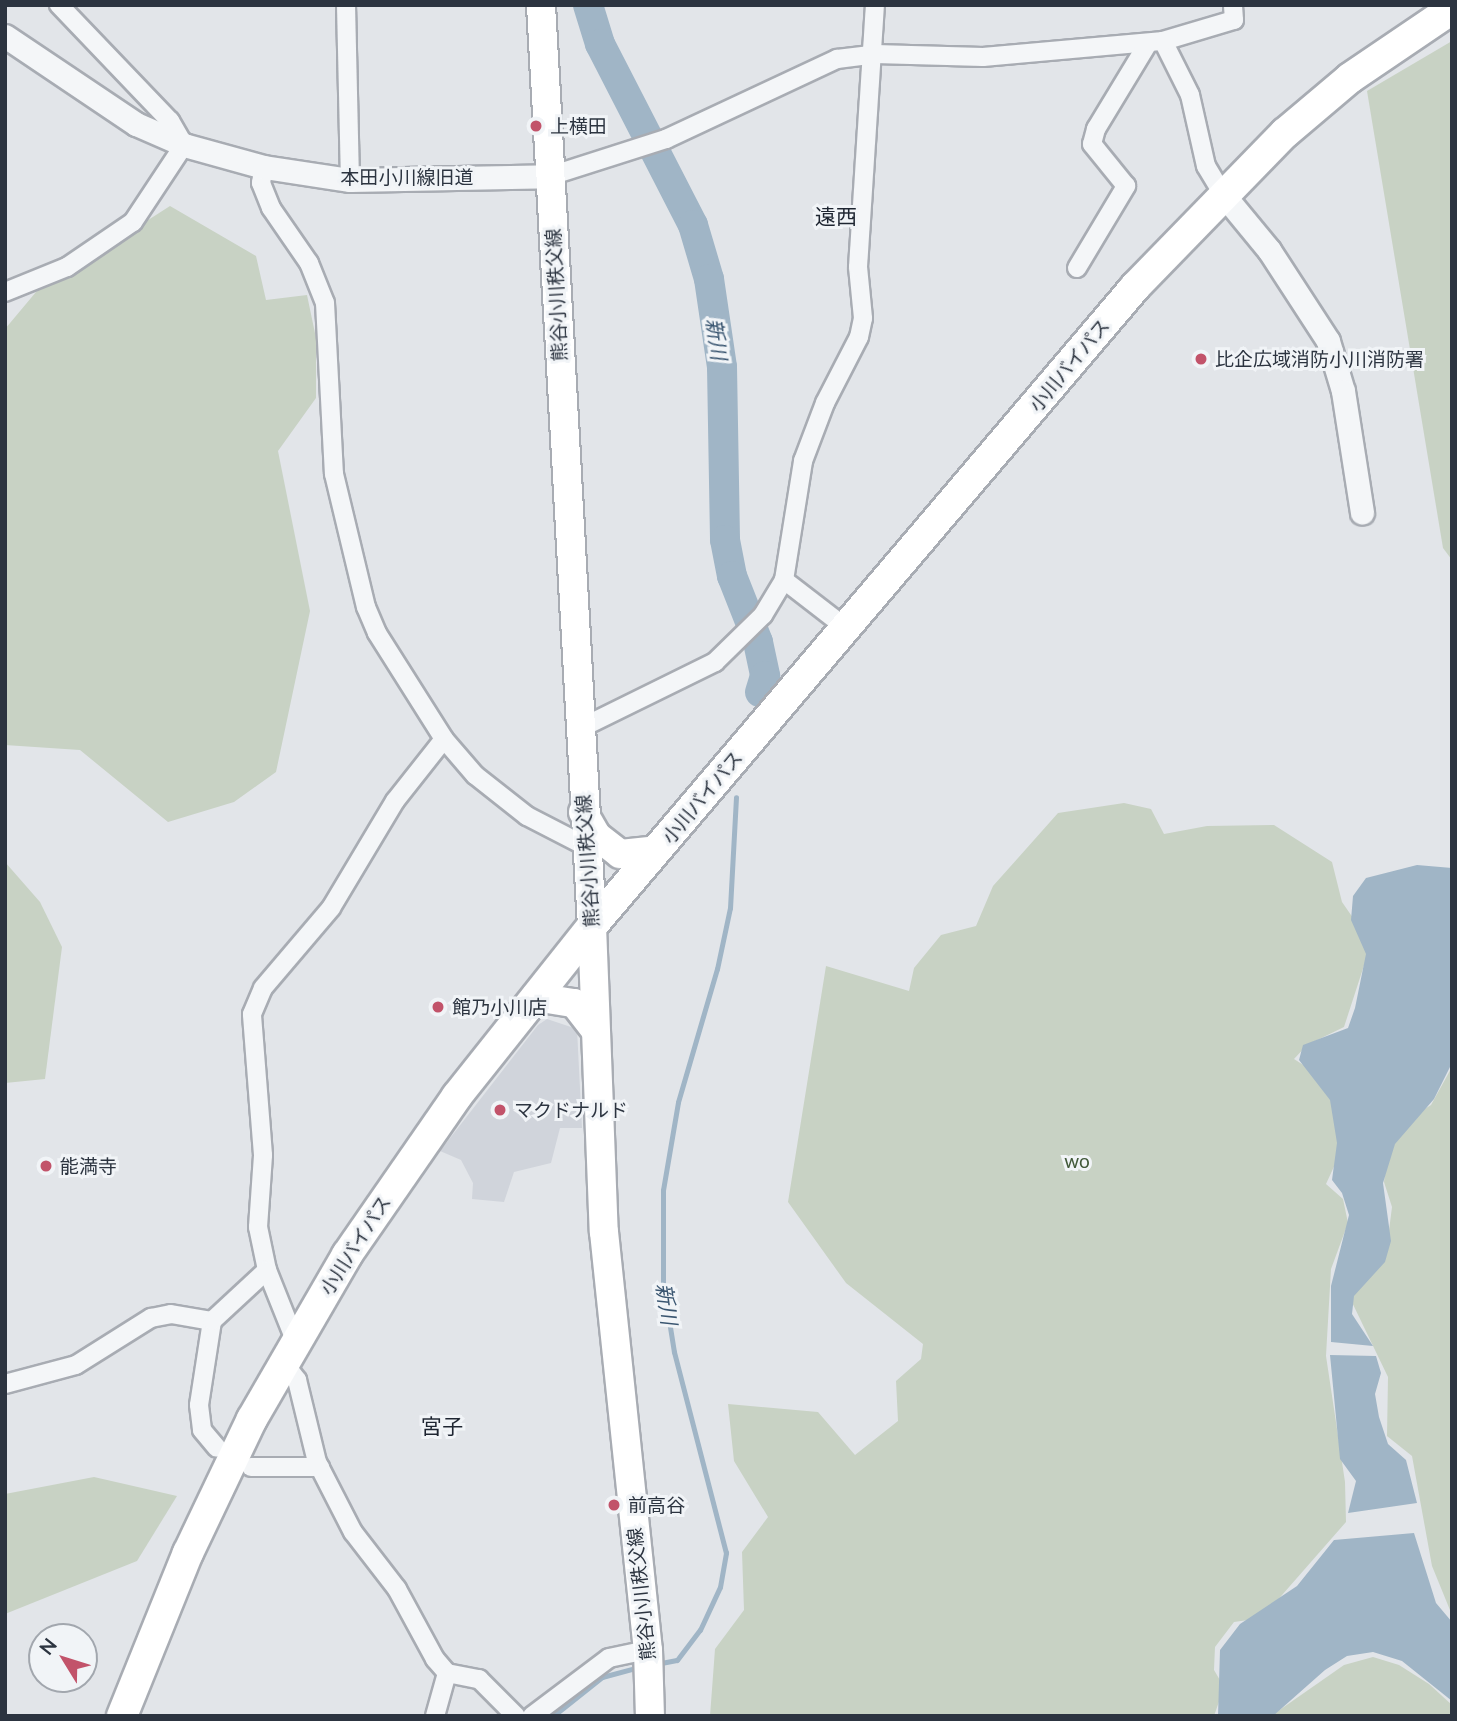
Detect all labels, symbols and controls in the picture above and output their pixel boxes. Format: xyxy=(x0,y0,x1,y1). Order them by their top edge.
place label: 上横田 xyxy=(550,115,607,137)
marker: 上横田 xyxy=(528,118,544,134)
street label: 本田小川線旧道 xyxy=(341,166,473,188)
district label: 遠西 xyxy=(815,203,857,229)
street label: 熊谷小川秩父線 xyxy=(541,228,571,362)
street label: 小川バイパス xyxy=(1024,314,1114,416)
water label: 新川 xyxy=(702,316,732,362)
place label: 比企広域消防小川消防署 xyxy=(1215,348,1424,370)
marker: 比企広域消防小川消防署 xyxy=(1193,351,1209,367)
street label: 小川バイパス xyxy=(657,746,747,848)
street label: 熊谷小川秩父線 xyxy=(571,794,603,928)
place label: 館乃小川店 xyxy=(452,996,547,1018)
marker: 館乃小川店 xyxy=(430,999,446,1015)
place label: マクドナルド xyxy=(514,1099,628,1121)
marker: マクドナルド xyxy=(492,1102,508,1118)
park label: wo xyxy=(1064,1150,1090,1172)
place label: 能満寺 xyxy=(60,1155,117,1177)
marker: 能満寺 xyxy=(38,1158,54,1174)
street label: 小川バイパス xyxy=(314,1191,396,1299)
water label: 新川 xyxy=(652,1281,682,1327)
district label: 宮子 xyxy=(421,1413,463,1439)
place label: 前高谷 xyxy=(628,1494,685,1516)
marker: 前高谷 xyxy=(606,1497,622,1513)
street label: 熊谷小川秩父線 xyxy=(623,1527,659,1661)
north arrow xyxy=(28,1623,98,1693)
text: N xyxy=(34,1633,61,1659)

